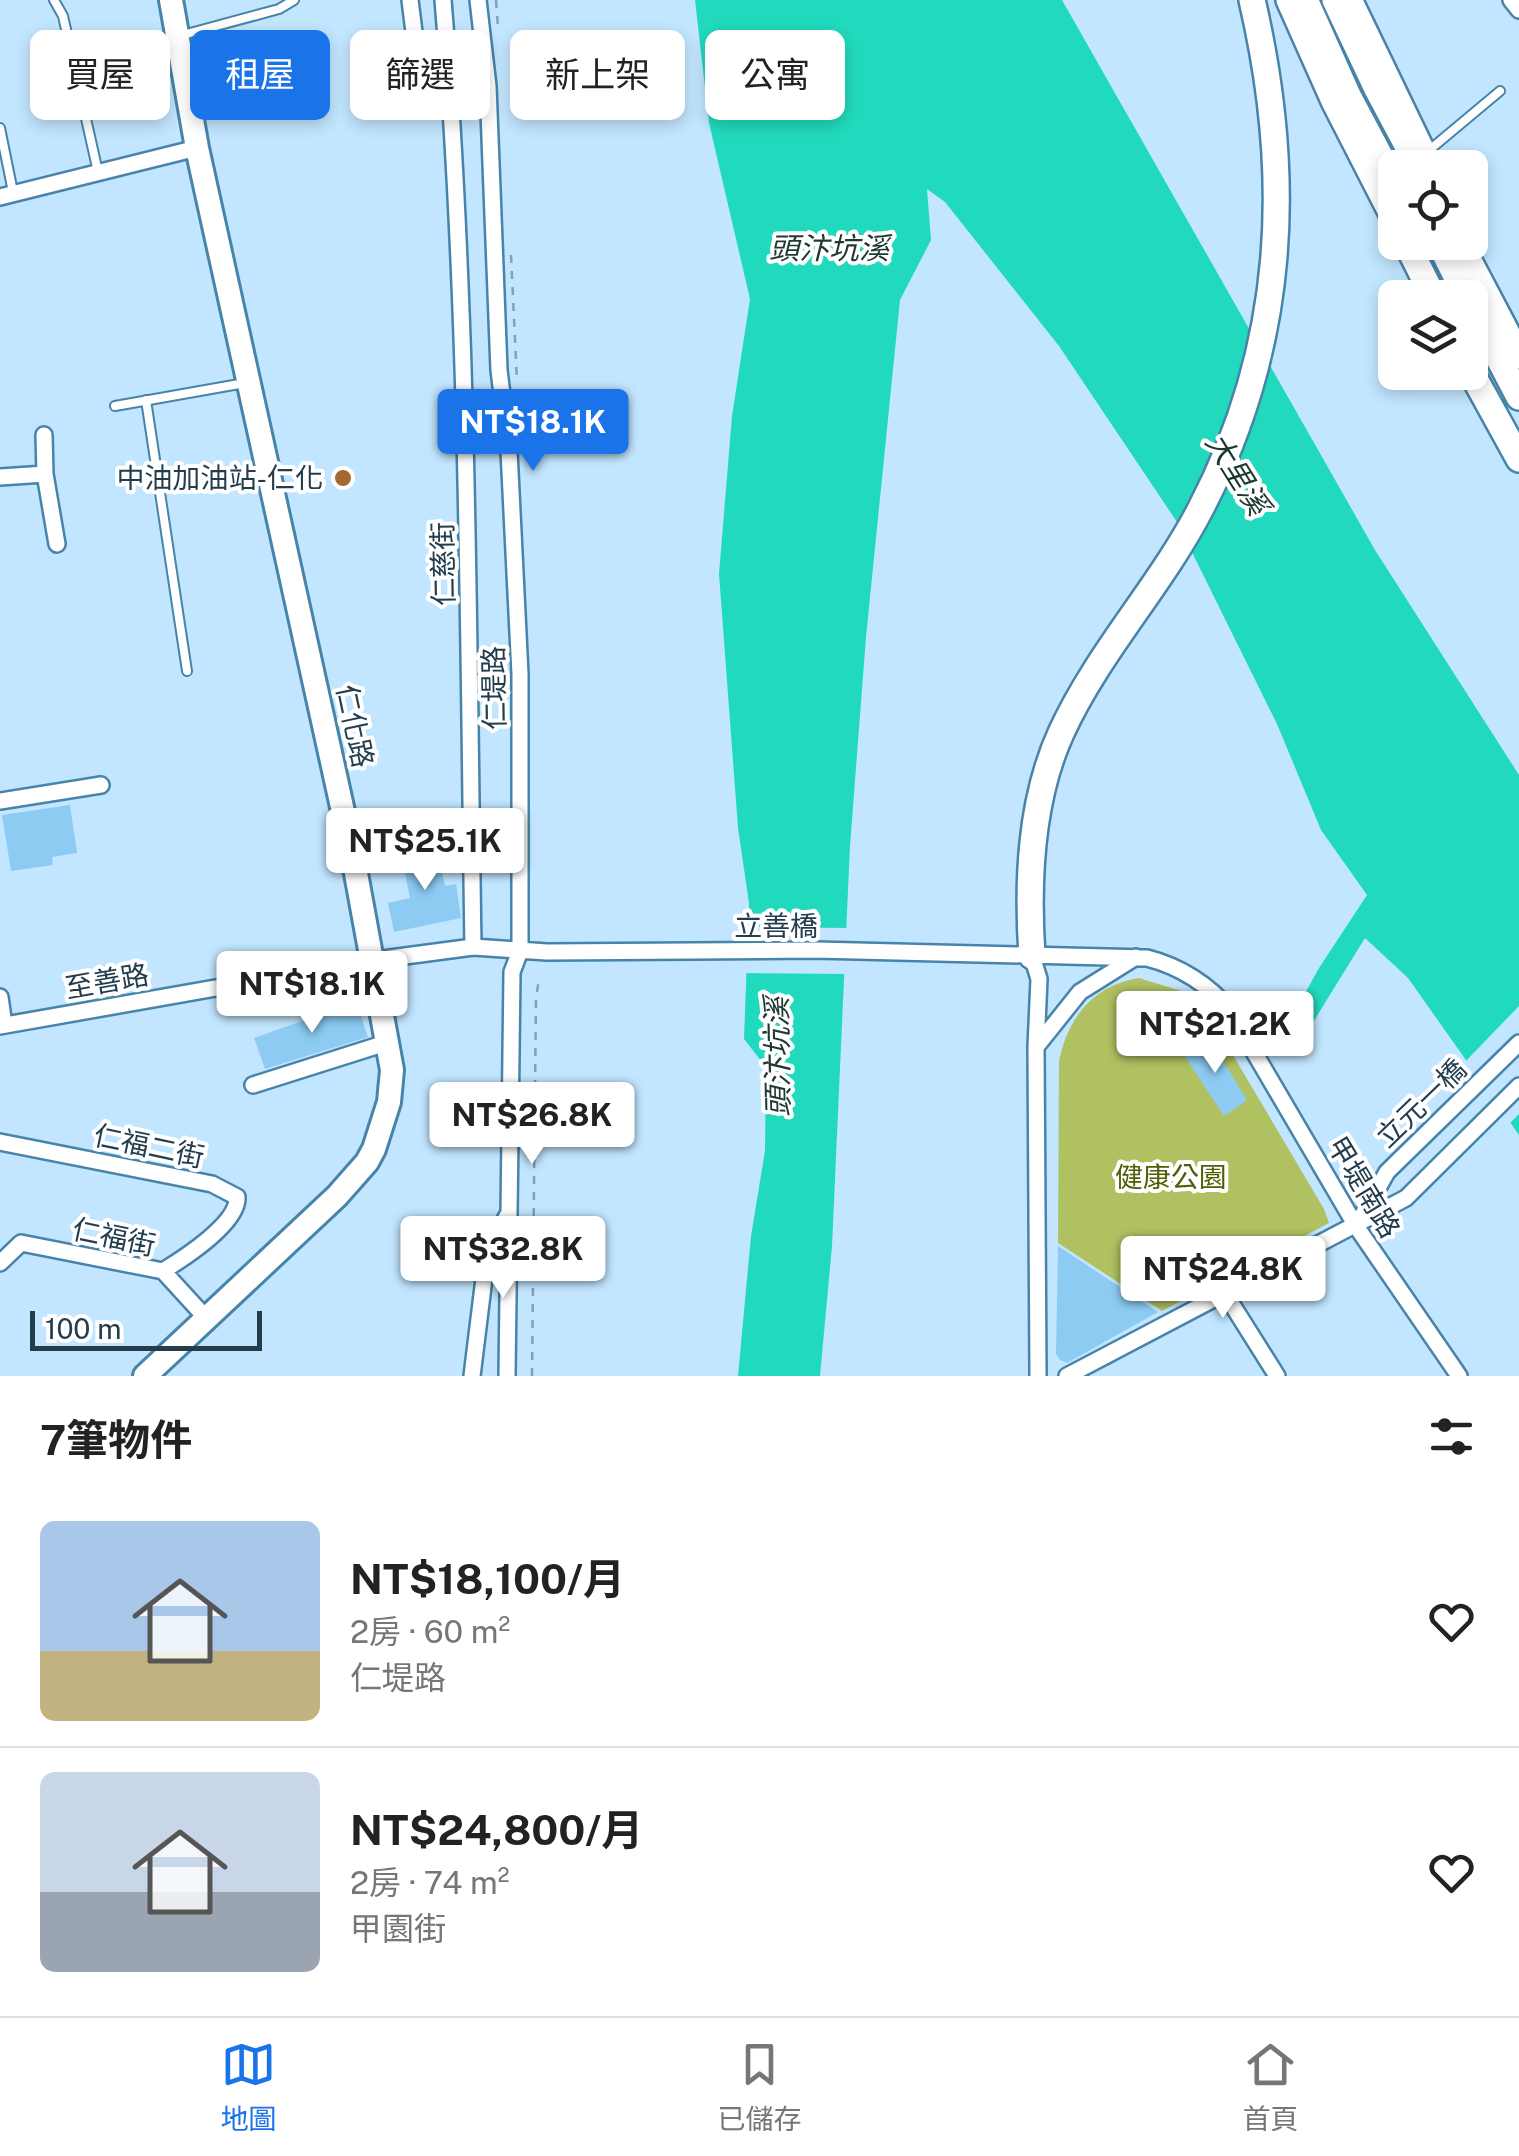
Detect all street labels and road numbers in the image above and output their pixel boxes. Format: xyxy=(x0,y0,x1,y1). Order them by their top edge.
street label: 仁慈街 xyxy=(425,522,460,606)
street label: 仁堤路 xyxy=(476,646,511,730)
street label: 仁化路 xyxy=(331,681,380,770)
street label: 立善橋 xyxy=(734,909,818,942)
street label: 至善路 xyxy=(63,957,151,1004)
street label: 立元一橋 xyxy=(1369,1052,1472,1153)
street label: 仁福二街 xyxy=(91,1118,207,1173)
street label: 甲堤南路 xyxy=(1321,1130,1407,1243)
street label: 仁福街 xyxy=(70,1212,159,1261)

